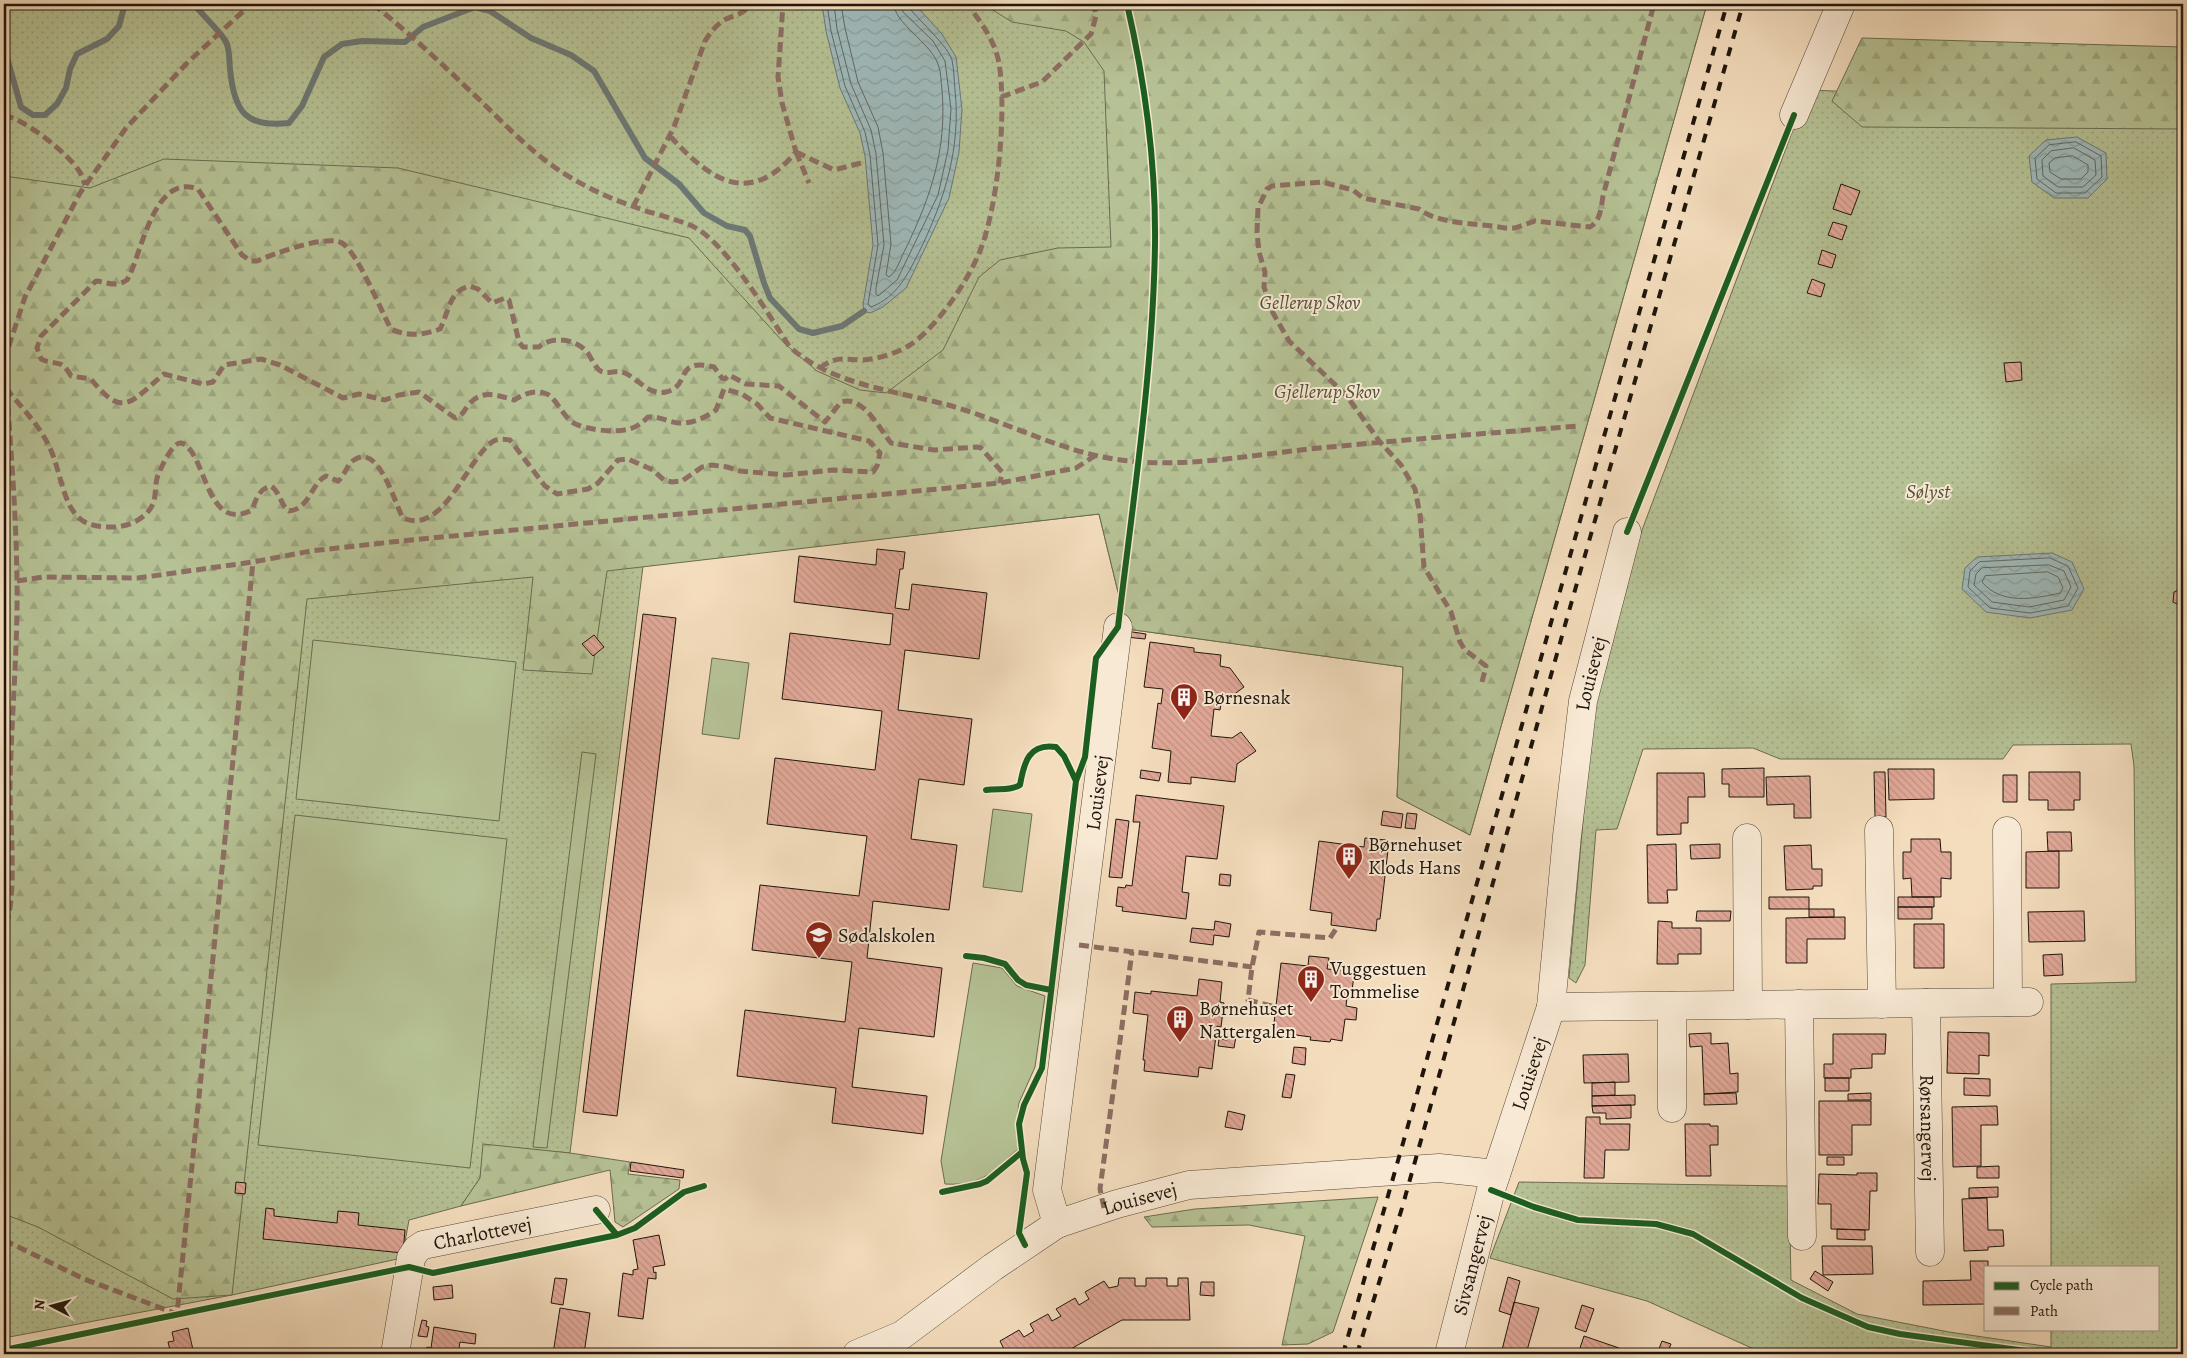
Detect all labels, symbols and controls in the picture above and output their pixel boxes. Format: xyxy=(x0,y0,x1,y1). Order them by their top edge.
park label: Gellerup Skov xyxy=(1260,289,1361,316)
park label: Gjellerup Skov xyxy=(1274,378,1381,405)
park label: Sølyst xyxy=(1906,478,1951,505)
street label: Louisevej xyxy=(1568,633,1613,712)
building icon: Børnesnak xyxy=(1169,682,1199,721)
place label: Børnesnak xyxy=(1203,684,1291,711)
street label: Louisevej xyxy=(1079,753,1115,832)
place label: Børnehuset Klods Hans xyxy=(1368,831,1463,881)
building icon: Børnehuset Klods Hans xyxy=(1334,841,1364,880)
school or university icon: Sødalskolen xyxy=(804,920,834,959)
place label: Sødalskolen xyxy=(838,922,935,949)
place label: Vuggestuen Tommelise xyxy=(1329,955,1427,1005)
building icon: Vuggestuen Tommelise xyxy=(1296,964,1326,1003)
place label: Børnehuset Nattergalen xyxy=(1199,995,1296,1045)
building icon: Børnehuset Nattergalen xyxy=(1165,1004,1195,1043)
street label: Louisevej xyxy=(1505,1033,1554,1114)
street label: Rørsangervej xyxy=(1914,1074,1942,1182)
street label: Louisevej xyxy=(1099,1175,1180,1222)
street label: Charlottevej xyxy=(431,1210,534,1256)
street label: Sivsangervej xyxy=(1446,1212,1498,1318)
legend xyxy=(1984,1266,2160,1330)
text: Cycle path xyxy=(2030,1275,2093,1295)
north arrow xyxy=(28,1280,78,1330)
text: N xyxy=(30,1299,50,1311)
text: Path xyxy=(2030,1301,2058,1321)

